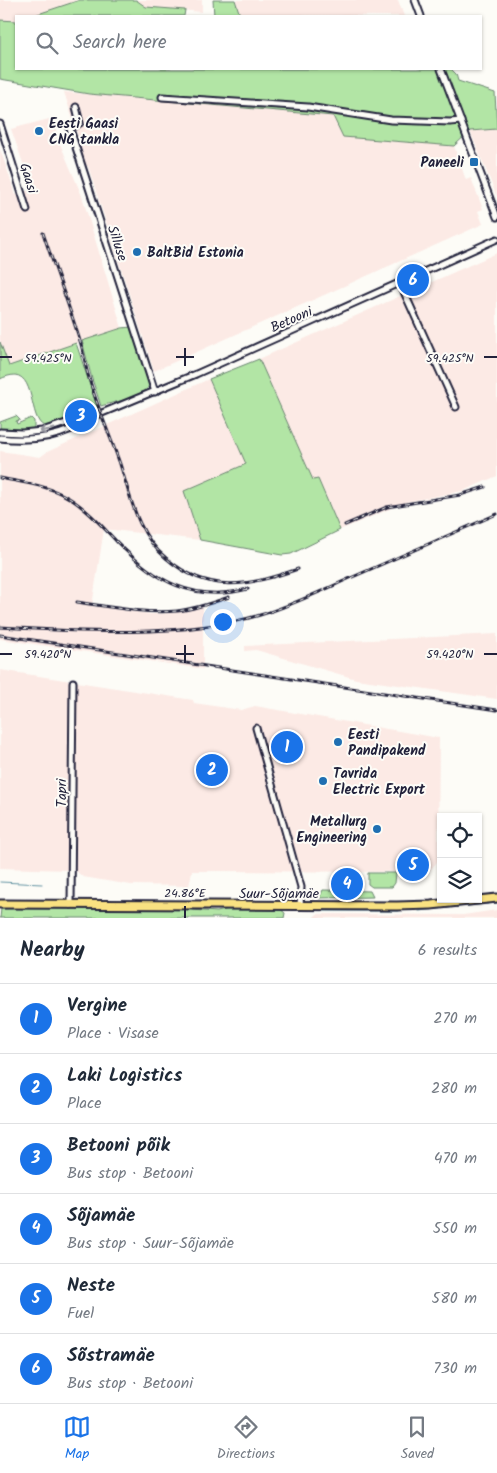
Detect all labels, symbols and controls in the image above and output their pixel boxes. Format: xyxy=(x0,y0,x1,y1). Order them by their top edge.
search box xyxy=(15,15,482,70)
text: Search here xyxy=(73,28,167,58)
icon: search xyxy=(33,29,61,57)
place label: Eesti Gaasi CNG tankla xyxy=(49,113,119,151)
marker: Eesti Gaasi CNG tankla xyxy=(33,125,45,137)
place label: Paneeli xyxy=(420,152,464,174)
marker: Paneeli xyxy=(468,156,480,168)
street label: Gaasi xyxy=(13,160,43,197)
street label: Silluse xyxy=(101,222,133,265)
place label: BaltBid Estonia xyxy=(147,242,244,264)
marker: BaltBid Estonia xyxy=(131,246,143,258)
pin: 6 xyxy=(397,261,429,299)
street label: Betooni xyxy=(267,301,317,339)
text: 59.425°N xyxy=(24,349,72,368)
text: 59.425°N xyxy=(426,349,474,368)
pin: 3 xyxy=(65,397,97,435)
one-way arrow xyxy=(40,426,56,435)
your location xyxy=(210,609,236,635)
text: 59.420°N xyxy=(25,645,71,664)
text: 59.420°N xyxy=(427,645,473,664)
place label: Eesti Pandipakend xyxy=(348,724,426,762)
pin: 1 xyxy=(271,728,303,766)
marker: Eesti Pandipakend xyxy=(332,736,344,748)
pin: 2 xyxy=(196,751,228,789)
place label: Tavrida Electric Export xyxy=(333,763,426,801)
marker: Tavrida Electric Export xyxy=(317,775,329,787)
street label: Tapri xyxy=(51,778,73,807)
place label: Metallurg Engineering xyxy=(297,811,367,849)
map controls xyxy=(437,813,482,903)
button: locate xyxy=(437,813,482,858)
marker: Metallurg Engineering xyxy=(371,823,383,835)
pin: 5 xyxy=(397,846,429,884)
button: layers xyxy=(437,858,482,903)
pin: 4 xyxy=(331,865,363,903)
street label: Suur-Sõjamäe xyxy=(239,883,320,905)
text: 24.86°E xyxy=(164,884,207,903)
text: Nearby xyxy=(20,934,85,967)
text: 6 results xyxy=(418,938,477,963)
text: Vergine xyxy=(67,991,127,1021)
text: 1 xyxy=(34,1006,38,1031)
text: 270 m xyxy=(433,1006,477,1031)
text: Place · Visase xyxy=(67,1021,159,1046)
text: Laki Logistics xyxy=(67,1061,182,1091)
text: 2 xyxy=(31,1076,41,1101)
text: 280 m xyxy=(431,1076,477,1101)
text: Place xyxy=(67,1091,101,1116)
text: Betooni põik xyxy=(67,1131,170,1161)
text: 3 xyxy=(32,1146,40,1171)
text: 470 m xyxy=(434,1146,477,1171)
text: Bus stop · Betooni xyxy=(67,1161,193,1186)
text: Sõjamäe xyxy=(67,1201,135,1231)
text: 4 xyxy=(32,1216,40,1241)
text: 550 m xyxy=(433,1216,477,1241)
text: Bus stop · Suur-Sõjamäe xyxy=(67,1231,234,1256)
text: Neste xyxy=(67,1271,115,1301)
text: 5 xyxy=(32,1286,40,1311)
text: 580 m xyxy=(432,1286,477,1311)
text: Fuel xyxy=(67,1301,94,1326)
text: Sõstramäe xyxy=(67,1341,155,1371)
text: 6 xyxy=(32,1356,40,1381)
text: 730 m xyxy=(433,1356,477,1381)
text: Bus stop · Betooni xyxy=(67,1371,193,1396)
tab: Map xyxy=(63,1413,91,1465)
tab: Directions xyxy=(217,1413,275,1465)
tab: Saved xyxy=(401,1413,434,1465)

